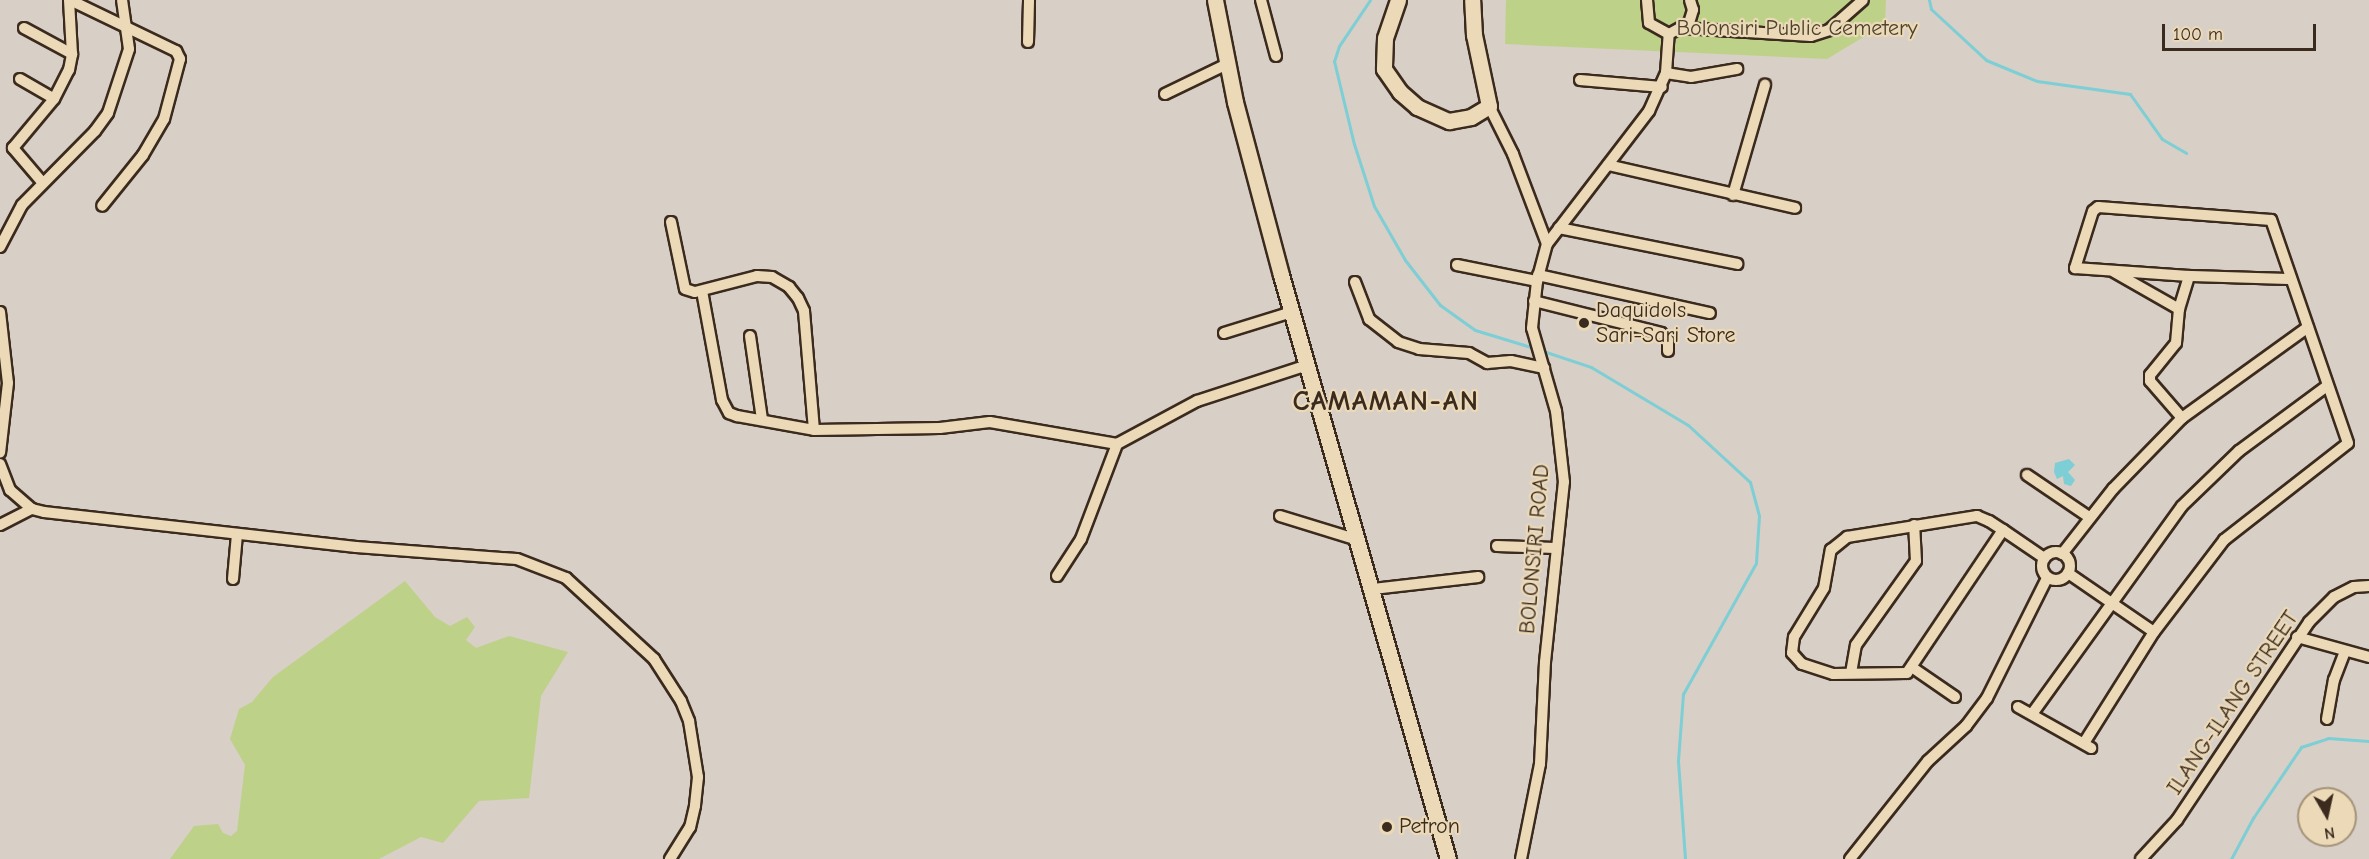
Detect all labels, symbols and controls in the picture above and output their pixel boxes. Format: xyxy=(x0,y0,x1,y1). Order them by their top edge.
scale bar xyxy=(2165,12,2320,50)
park label: Bolonsiri Public Cemetery xyxy=(1676,16,1918,42)
text: 100 m xyxy=(2173,24,2223,45)
place label: Daquidols Sari-Sari Store xyxy=(1596,297,1735,348)
marker: Daquidols Sari-Sari Store xyxy=(1577,316,1591,330)
district label: CAMAMAN-AN xyxy=(1292,384,1480,418)
street label: BOLONSIRI ROAD xyxy=(1514,463,1556,635)
street label: ILANG-ILANG STREET xyxy=(2162,606,2304,800)
north arrow xyxy=(2297,787,2357,847)
place label: Petron xyxy=(1399,814,1460,840)
marker: Petron xyxy=(1380,820,1394,834)
text: N xyxy=(2323,823,2336,843)

